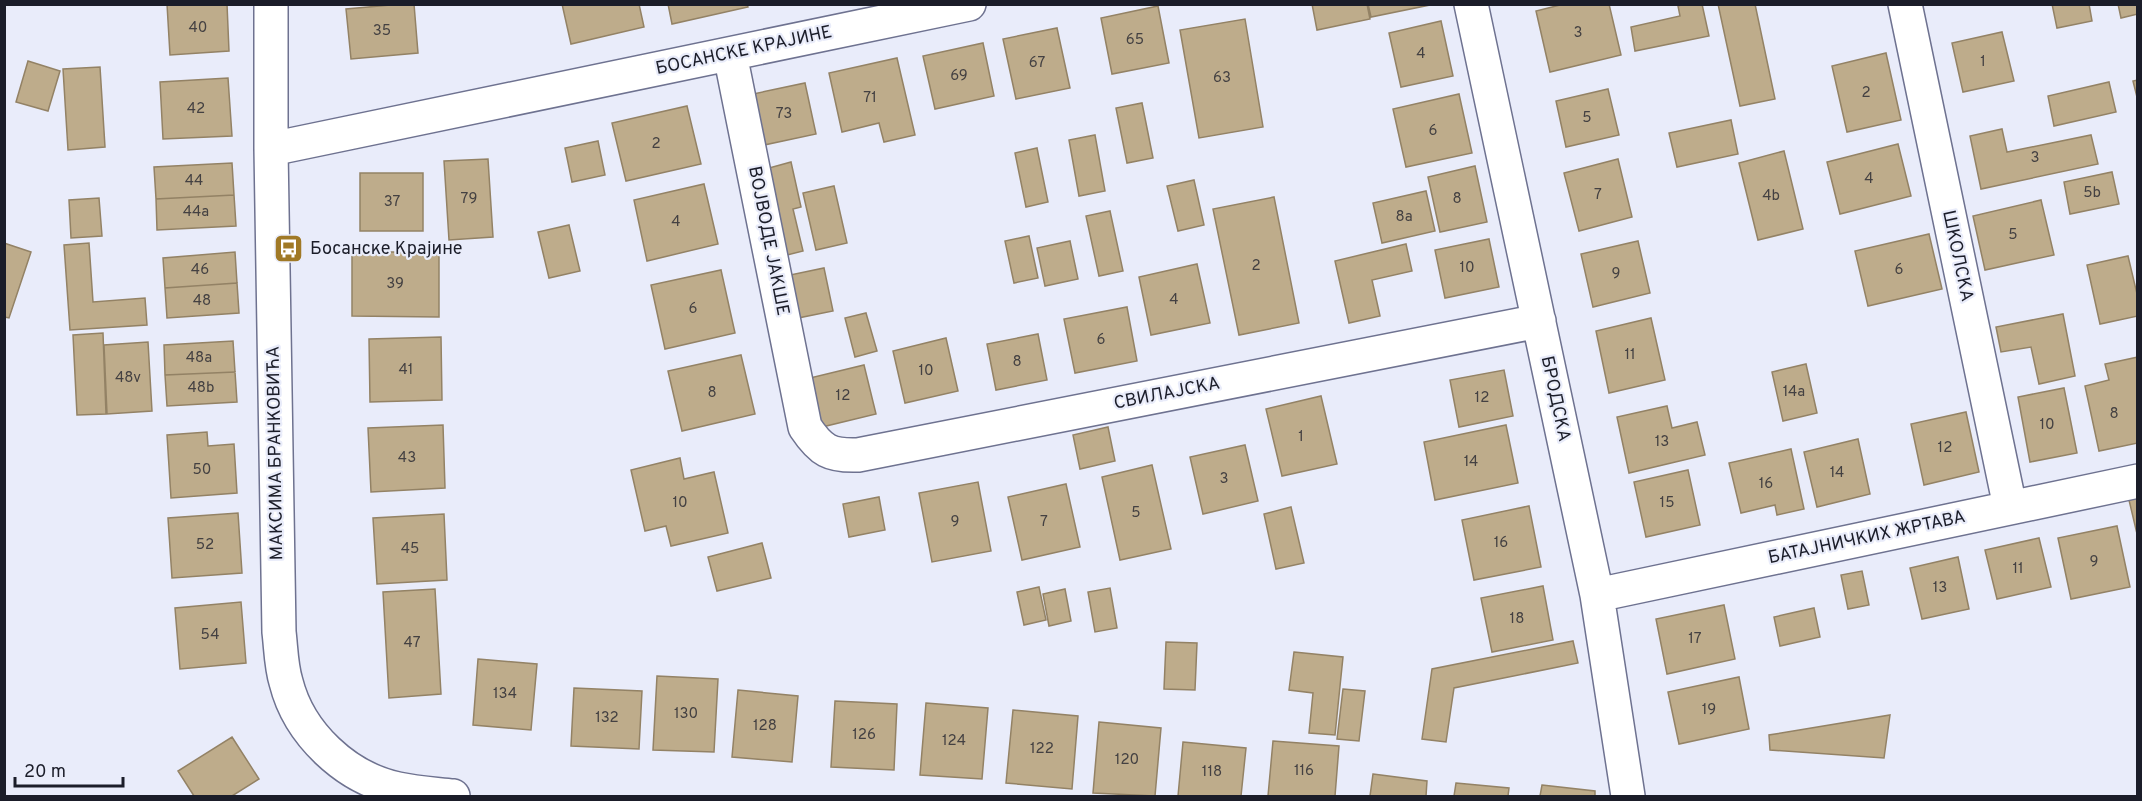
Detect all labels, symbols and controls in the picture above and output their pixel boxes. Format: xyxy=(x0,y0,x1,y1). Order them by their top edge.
house number: 40 xyxy=(189,19,207,38)
street label: БОСАНСКЕ КРАЈИНЕ xyxy=(654,21,834,81)
house number: 35 xyxy=(373,22,391,41)
house number: 3 xyxy=(1573,24,1583,43)
house number: 65 xyxy=(1126,31,1144,50)
house number: 4 xyxy=(1416,45,1426,64)
house number: 1 xyxy=(1980,53,1986,72)
house number: 67 xyxy=(1029,54,1045,73)
house number: 69 xyxy=(950,67,968,86)
house number: 63 xyxy=(1213,69,1231,88)
house number: 2 xyxy=(1861,84,1871,103)
house number: 71 xyxy=(863,89,877,108)
house number: 42 xyxy=(187,100,205,119)
house number: 73 xyxy=(776,105,792,124)
house number: 5 xyxy=(1582,109,1592,128)
house number: 6 xyxy=(1429,122,1438,141)
house number: 2 xyxy=(651,135,661,154)
house number: 3 xyxy=(2030,149,2040,168)
street label: ВОЈВОДЕ ЈАКШЕ xyxy=(742,164,794,318)
house number: 4 xyxy=(1864,170,1874,189)
house number: 44 xyxy=(185,172,203,191)
house number: 5b xyxy=(2083,184,2101,203)
house number: 7 xyxy=(1594,186,1602,205)
house number: 4b xyxy=(1762,187,1780,206)
house number: 79 xyxy=(461,190,477,209)
house number: 8 xyxy=(1452,190,1462,209)
house number: 37 xyxy=(384,193,401,212)
house number: 44a xyxy=(183,203,209,222)
house number: 8a xyxy=(1395,208,1413,227)
street label: ШКОЛСКА xyxy=(1936,208,1978,304)
house number: 4 xyxy=(671,213,681,232)
house number: 5 xyxy=(2008,226,2018,245)
bus stop icon: Босанске Крајине xyxy=(273,233,305,265)
place label: Босанске Крајине xyxy=(310,238,463,261)
house number: 2 xyxy=(1251,257,1261,276)
house number: 10 xyxy=(1459,259,1475,278)
house number: 46 xyxy=(191,261,209,280)
house number: 6 xyxy=(1895,261,1904,280)
house number: 9 xyxy=(1612,265,1620,284)
house number: 39 xyxy=(386,275,404,294)
house number: 4 xyxy=(1169,291,1179,310)
house number: 48 xyxy=(193,292,211,311)
house number: 6 xyxy=(689,300,698,319)
house number: 6 xyxy=(1097,331,1106,350)
street label: МАКСИМА БРАНКОВИЋА xyxy=(263,346,289,560)
house number: 11 xyxy=(1624,346,1636,365)
house number: 48a xyxy=(186,349,212,368)
house number: 8 xyxy=(1012,353,1022,372)
street label: БРОДСКА xyxy=(1535,354,1575,444)
house number: 41 xyxy=(399,361,413,380)
house number: 10 xyxy=(918,362,934,381)
house number: 48v xyxy=(115,369,141,388)
street label: СВИЛАЈСКА xyxy=(1112,372,1222,416)
house number: 48b xyxy=(188,379,214,398)
house number: 14a xyxy=(1783,383,1805,402)
house number: 8 xyxy=(707,384,717,403)
house number: 12 xyxy=(836,387,850,406)
house number: 12 xyxy=(1475,389,1489,408)
house number: 8 xyxy=(2109,405,2119,424)
house number: 10 xyxy=(2039,416,2055,435)
house number: 1 xyxy=(1298,428,1304,447)
house number: 13 xyxy=(1655,433,1669,452)
house number: 12 xyxy=(1938,439,1952,458)
house number: 43 xyxy=(398,449,416,468)
house number: 14 xyxy=(1464,453,1478,472)
house number: 50 xyxy=(193,461,211,480)
house number: 14 xyxy=(1830,464,1844,483)
house number: 3 xyxy=(1219,470,1229,489)
house number: 16 xyxy=(1759,475,1773,494)
house number: 10 xyxy=(672,494,688,513)
house number: 15 xyxy=(1660,494,1674,513)
house number: 5 xyxy=(1131,504,1141,523)
street label: БАТАЈНИЧКИХ ЖРТАВА xyxy=(1766,506,1968,570)
house number: 9 xyxy=(951,513,959,532)
house number: 7 xyxy=(1040,513,1048,532)
house number: 16 xyxy=(1494,534,1508,553)
house number: 52 xyxy=(196,536,214,555)
house number: 45 xyxy=(401,540,419,559)
house number: 9 xyxy=(2090,553,2098,572)
house number: 11 xyxy=(2012,560,2024,579)
house number: 13 xyxy=(1933,579,1947,598)
house number: 18 xyxy=(1510,610,1524,629)
house number: 54 xyxy=(201,626,219,645)
house number: 17 xyxy=(1688,630,1702,649)
house number: 47 xyxy=(404,634,421,653)
house number: 134 xyxy=(493,685,517,704)
house number: 19 xyxy=(1702,701,1716,720)
house number: 130 xyxy=(674,705,698,724)
house number: 132 xyxy=(595,709,619,728)
house number: 128 xyxy=(753,717,777,736)
house number: 126 xyxy=(852,726,876,745)
house number: 124 xyxy=(942,732,966,751)
house number: 122 xyxy=(1030,740,1054,759)
scale bar xyxy=(15,750,123,788)
house number: 120 xyxy=(1115,751,1139,770)
text: 20 m xyxy=(24,761,66,784)
house number: 116 xyxy=(1294,762,1314,781)
house number: 118 xyxy=(1202,763,1222,782)

